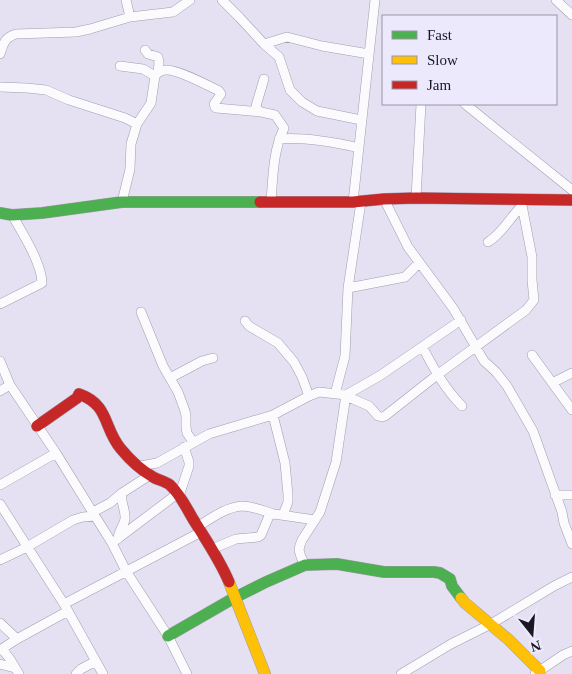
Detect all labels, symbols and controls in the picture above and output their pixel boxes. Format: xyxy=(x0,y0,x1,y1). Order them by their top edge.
legend xyxy=(382,15,557,105)
text: Fast xyxy=(427,27,453,43)
text: Slow xyxy=(427,52,458,68)
text: Jam xyxy=(427,77,451,93)
north arrow xyxy=(507,609,557,659)
text: N xyxy=(529,637,543,655)

